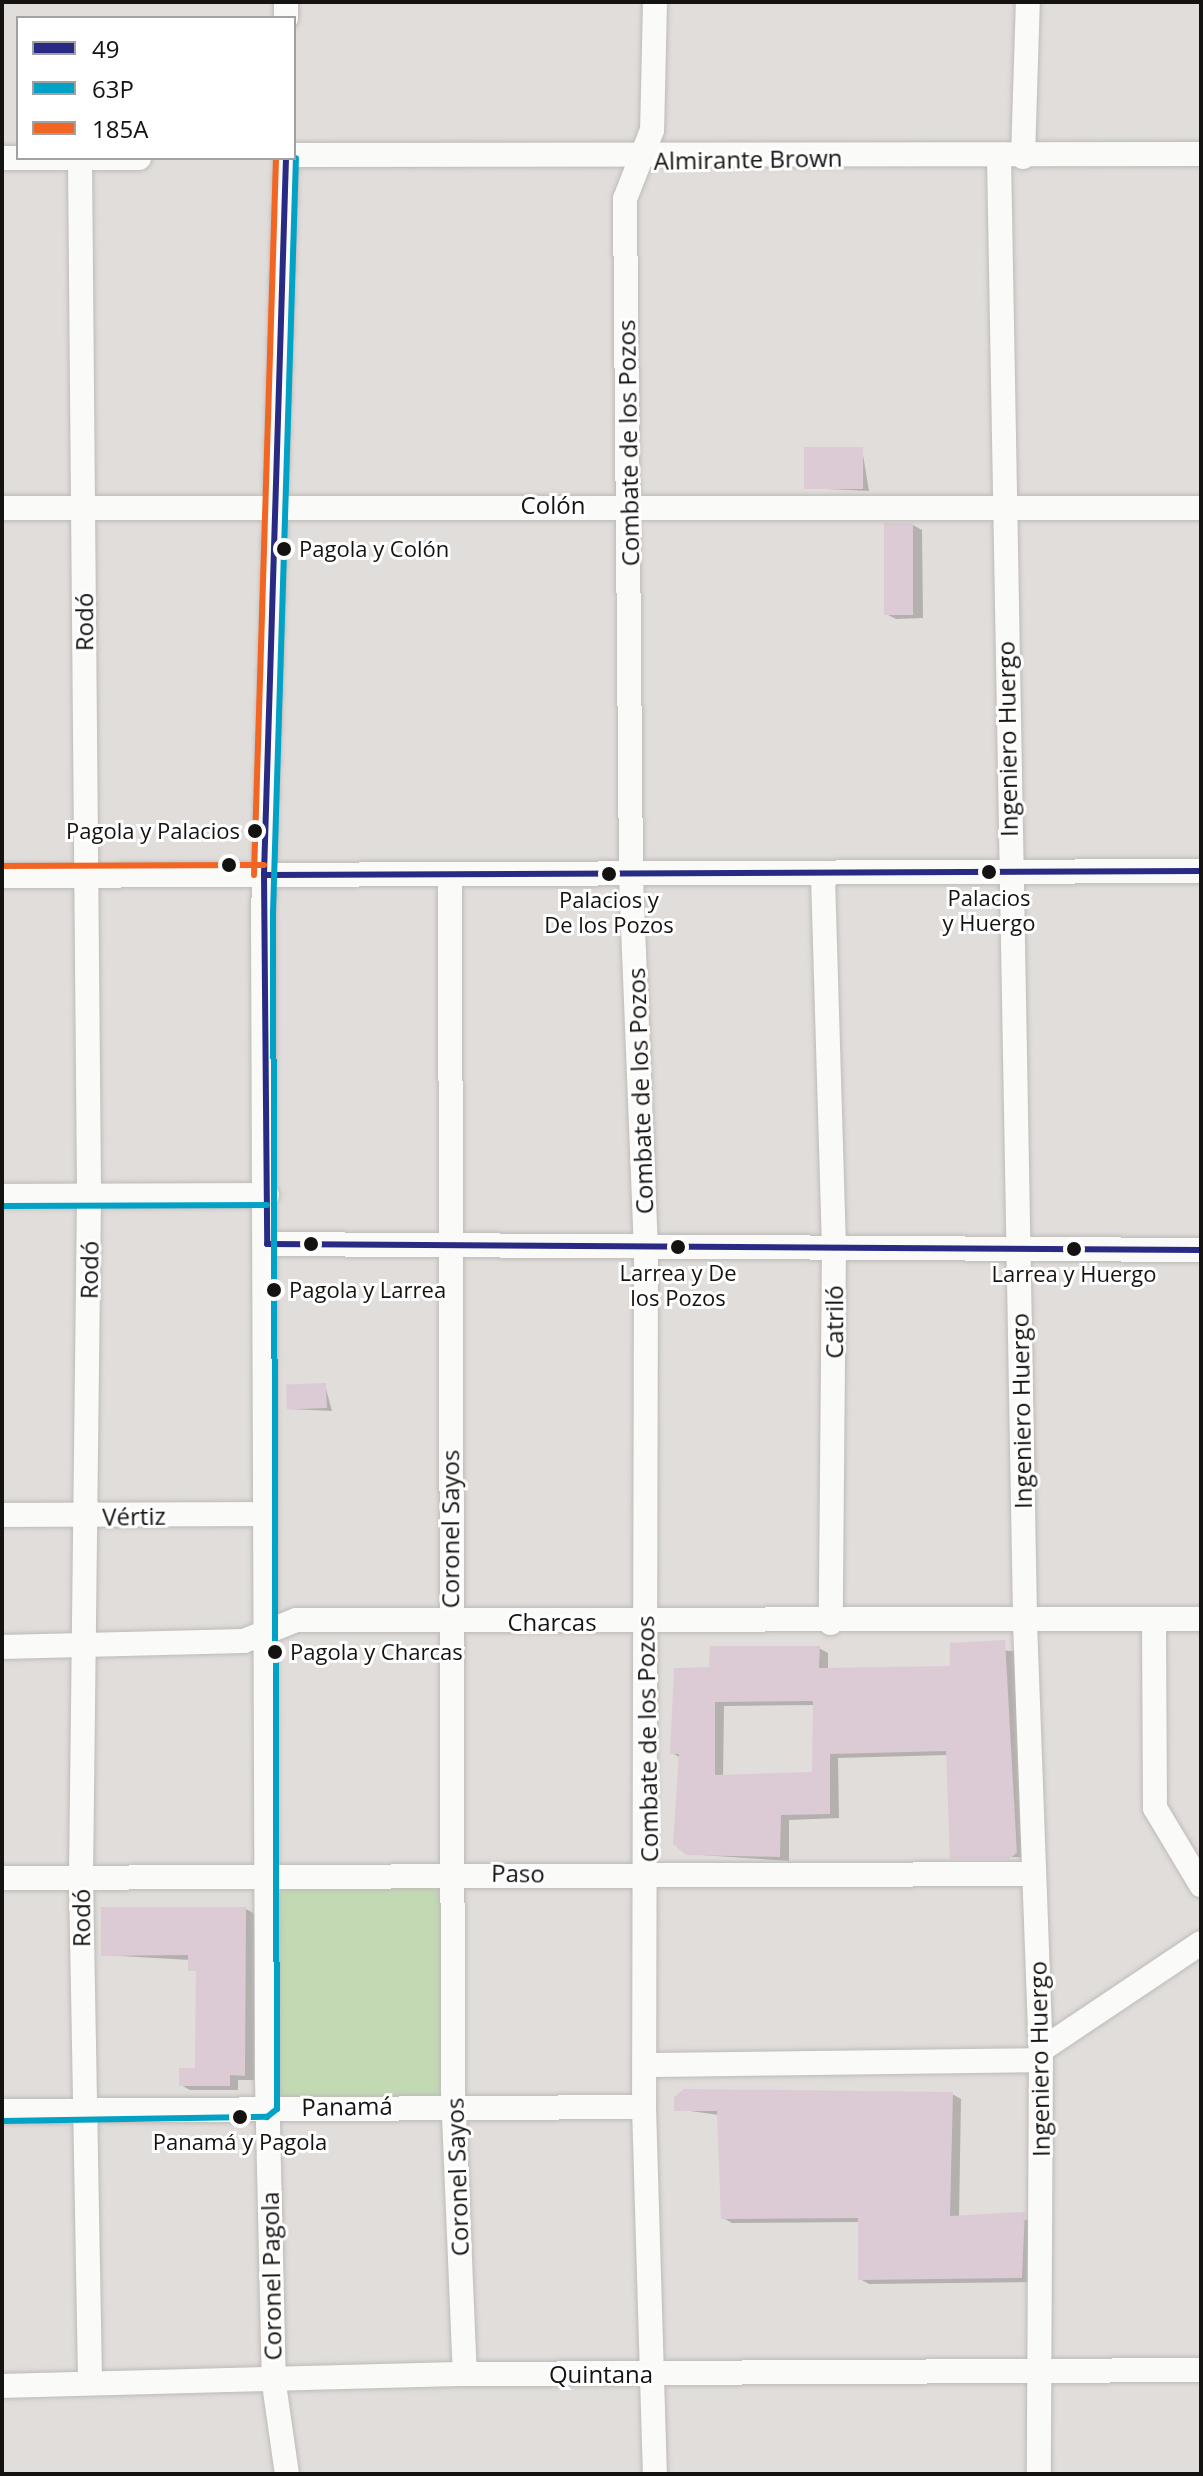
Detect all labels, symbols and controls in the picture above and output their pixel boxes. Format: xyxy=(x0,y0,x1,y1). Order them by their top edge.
legend xyxy=(16,16,296,160)
text: 49 xyxy=(92,32,119,65)
text: 63P xyxy=(92,72,134,105)
text: 185A xyxy=(92,112,148,145)
street label: Almirante Brown xyxy=(653,143,843,175)
street label: Combate de los Pozos xyxy=(611,319,645,567)
street label: Colón xyxy=(521,491,585,519)
place label: Pagola y Colón xyxy=(299,536,449,562)
marker: Pagola y Colón xyxy=(276,541,292,557)
street label: Rodó xyxy=(70,593,98,651)
street label: Ingeniero Huergo xyxy=(991,641,1023,837)
place label: Pagola y Palacios xyxy=(66,818,240,844)
marker: Pagola y Palacios xyxy=(247,823,263,839)
unlabelled marker xyxy=(221,857,237,873)
marker: Palacios y Huergo xyxy=(981,864,997,880)
marker: Palacios y De los Pozos xyxy=(601,866,617,882)
place label: Palacios y Huergo xyxy=(943,884,1035,936)
place label: Palacios y De los Pozos xyxy=(544,886,674,938)
street label: Combate de los Pozos xyxy=(621,967,659,1215)
unlabelled marker xyxy=(303,1236,319,1252)
marker: Larrea y De los Pozos xyxy=(670,1239,686,1255)
street label: Rodó xyxy=(74,1241,104,1299)
marker: Larrea y Huergo xyxy=(1066,1241,1082,1257)
place label: Larrea y De los Pozos xyxy=(619,1259,737,1310)
place label: Larrea y Huergo xyxy=(992,1261,1156,1287)
place label: Pagola y Larrea xyxy=(289,1277,446,1303)
marker: Pagola y Larrea xyxy=(266,1282,282,1298)
street label: Catriló xyxy=(820,1285,848,1359)
street label: Ingeniero Huergo xyxy=(1005,1313,1037,1509)
street label: Coronel Sayos xyxy=(436,1450,464,1608)
street label: Vértiz xyxy=(102,1501,166,1531)
street label: Charcas xyxy=(507,1608,597,1636)
street label: Combate de los Pozos xyxy=(630,1615,664,1863)
place label: Pagola y Charcas xyxy=(290,1639,463,1665)
marker: Pagola y Charcas xyxy=(267,1644,283,1660)
street label: Paso xyxy=(491,1858,545,1888)
street label: Rodó xyxy=(67,1889,95,1947)
street label: Ingeniero Huergo xyxy=(1023,1961,1055,2157)
street label: Panamá xyxy=(301,2091,393,2121)
street label: Coronel Sayos xyxy=(440,2097,474,2257)
marker: Panamá y Pagola xyxy=(232,2109,248,2125)
place label: Panamá y Pagola xyxy=(153,2129,327,2155)
street label: Coronel Pagola xyxy=(255,2191,287,2361)
street label: Quintana xyxy=(549,2360,653,2388)

